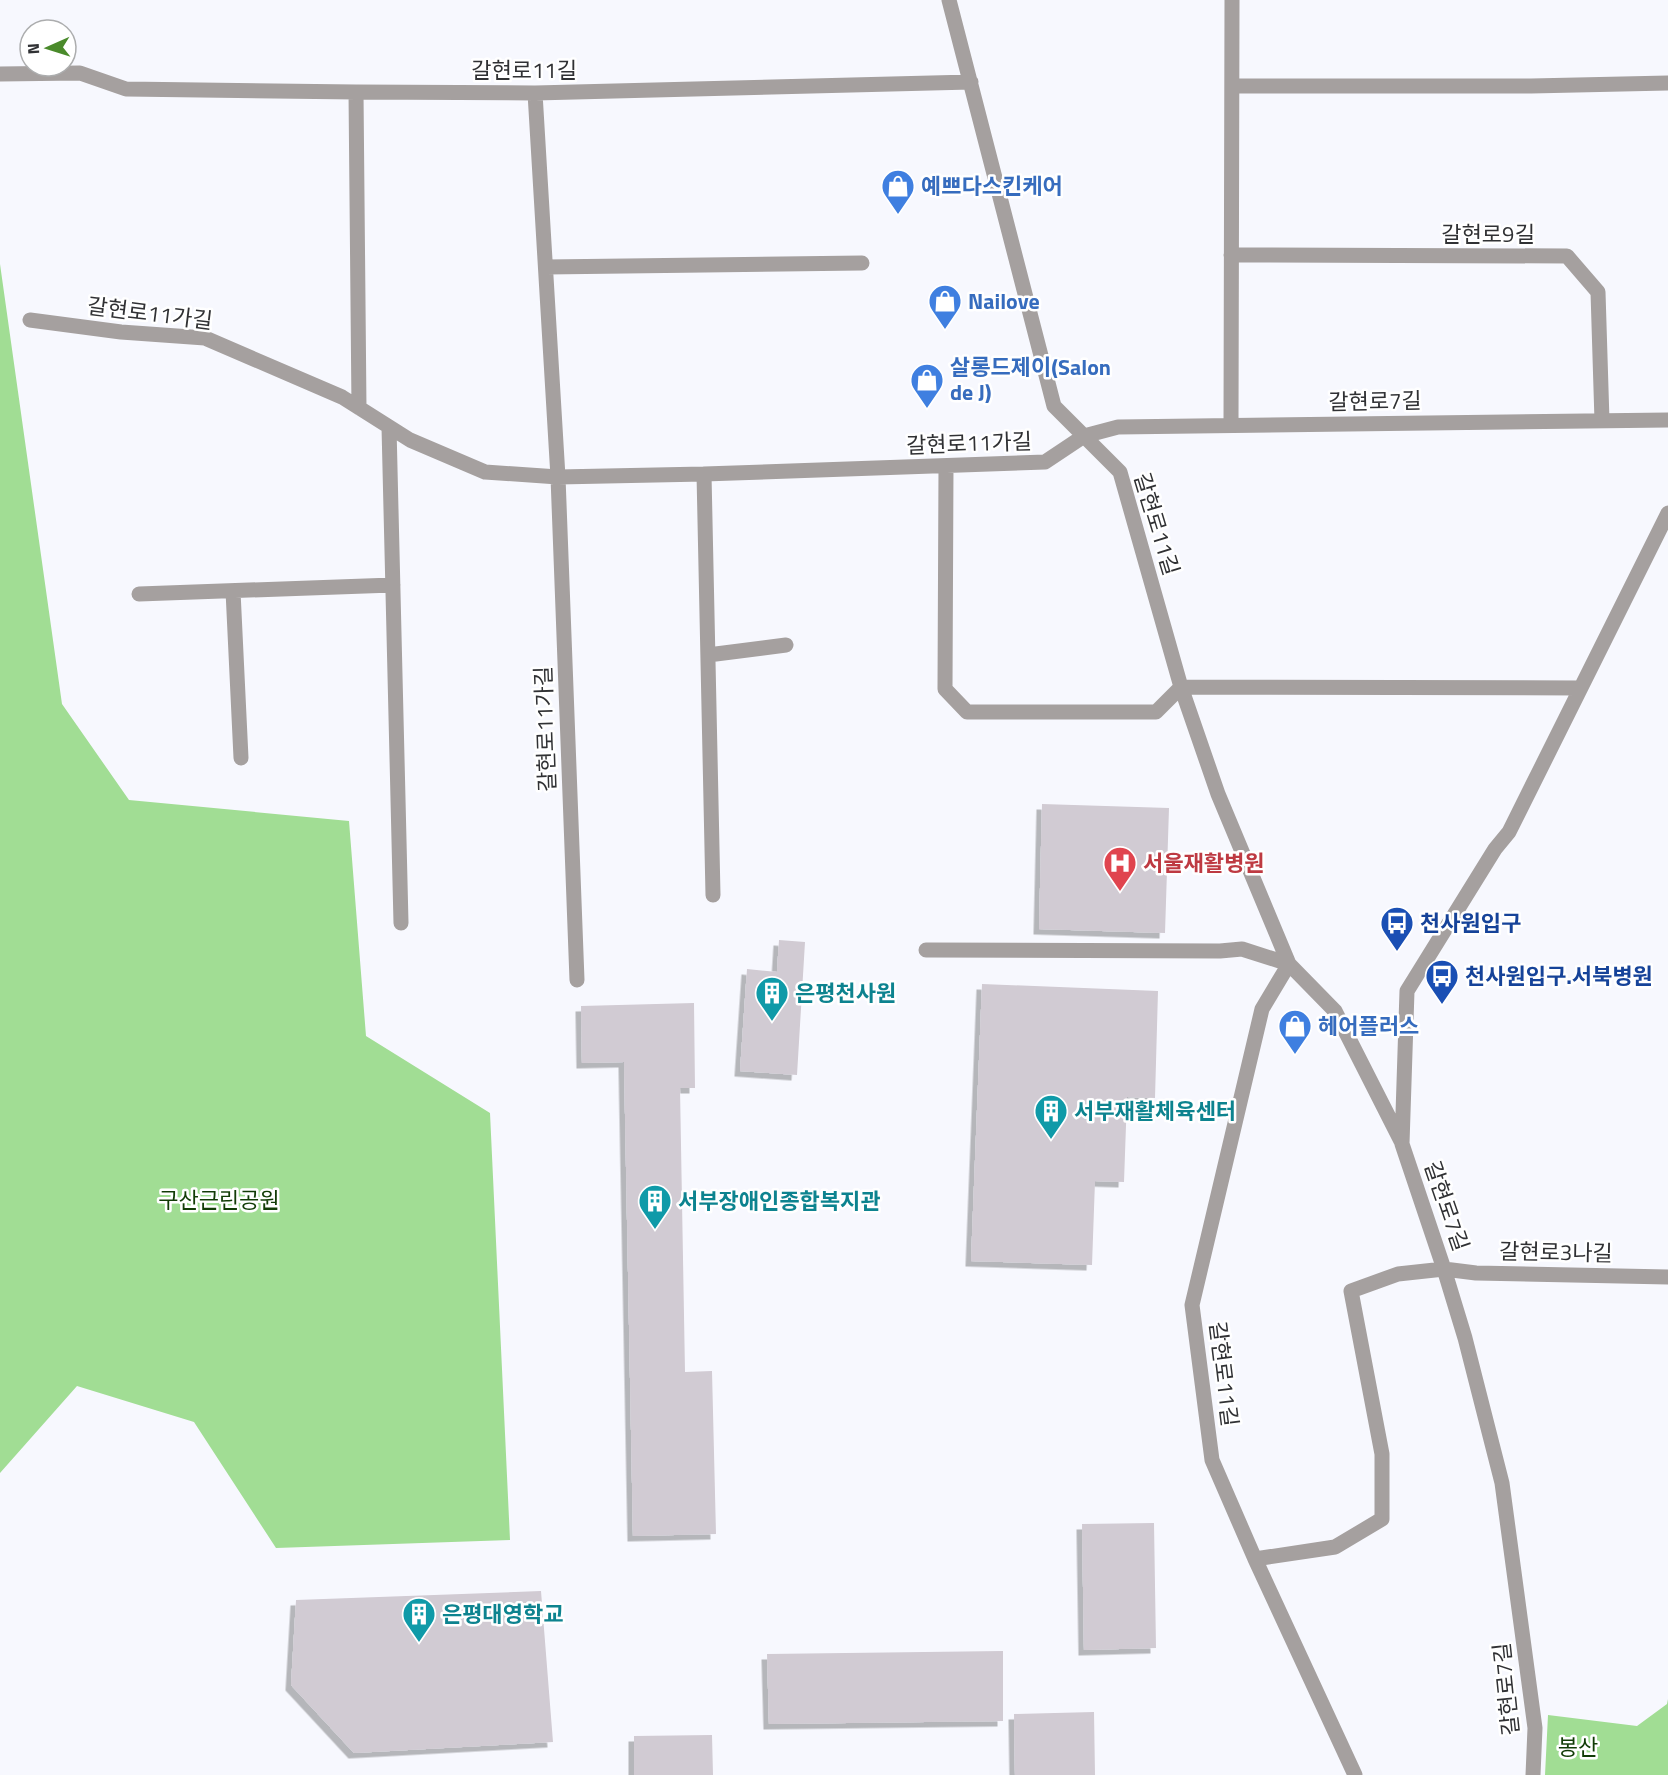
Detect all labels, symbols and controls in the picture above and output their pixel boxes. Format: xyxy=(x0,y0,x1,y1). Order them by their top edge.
north arrow xyxy=(18,18,78,78)
text: N xyxy=(21,43,45,55)
street label: 갈현로11길 xyxy=(471,53,577,87)
shop icon: 예쁘다스킨케어 xyxy=(880,168,916,215)
place label: 예쁘다스킨케어 xyxy=(921,169,1063,203)
street label: 갈현로9길 xyxy=(1441,217,1535,251)
shop icon: Nailove xyxy=(927,283,963,330)
place label: Nailove xyxy=(968,284,1040,318)
street label: 갈현로11가길 xyxy=(85,288,215,338)
place label: 살롱드제이(Salon de J) xyxy=(950,350,1111,409)
shop icon: 살롱드제이(Salon de J) xyxy=(909,362,945,409)
street label: 갈현로7길 xyxy=(1328,383,1422,419)
street label: 갈현로11가길 xyxy=(906,424,1032,462)
street label: 갈현로11길 xyxy=(1125,469,1189,579)
street label: 갈현로11가길 xyxy=(526,666,564,792)
hospital icon: 서울재활병원 xyxy=(1102,845,1138,892)
place label: 서울재활병원 xyxy=(1143,846,1264,880)
bus stop icon: 천사원입구 xyxy=(1379,905,1415,952)
place label: 천사원입구 xyxy=(1420,906,1521,940)
bus stop icon: 천사원입구.서북병원 xyxy=(1424,958,1460,1005)
place label: 천사원입구.서북병원 xyxy=(1465,959,1653,993)
building icon: 은평천사원 xyxy=(754,975,790,1022)
place label: 은평천사원 xyxy=(795,976,896,1010)
shop icon: 헤어플러스 xyxy=(1277,1008,1313,1055)
place label: 헤어플러스 xyxy=(1318,1009,1419,1043)
building icon: 서부재활체육센터 xyxy=(1033,1093,1069,1140)
place label: 서부재활체육센터 xyxy=(1074,1094,1236,1128)
street label: 갈현로7길 xyxy=(1416,1156,1478,1256)
park label: 구산근린공원 xyxy=(158,1183,280,1217)
building icon: 서부장애인종합복지관 xyxy=(637,1183,673,1230)
place label: 서부장애인종합복지관 xyxy=(678,1184,880,1218)
street label: 갈현로3나길 xyxy=(1499,1234,1613,1270)
street label: 갈현로11길 xyxy=(1201,1320,1247,1428)
building icon: 은평대영학교 xyxy=(401,1596,437,1643)
place label: 은평대영학교 xyxy=(442,1597,563,1631)
street label: 갈현로7길 xyxy=(1484,1641,1528,1737)
park label: 봉산 xyxy=(1558,1730,1598,1764)

